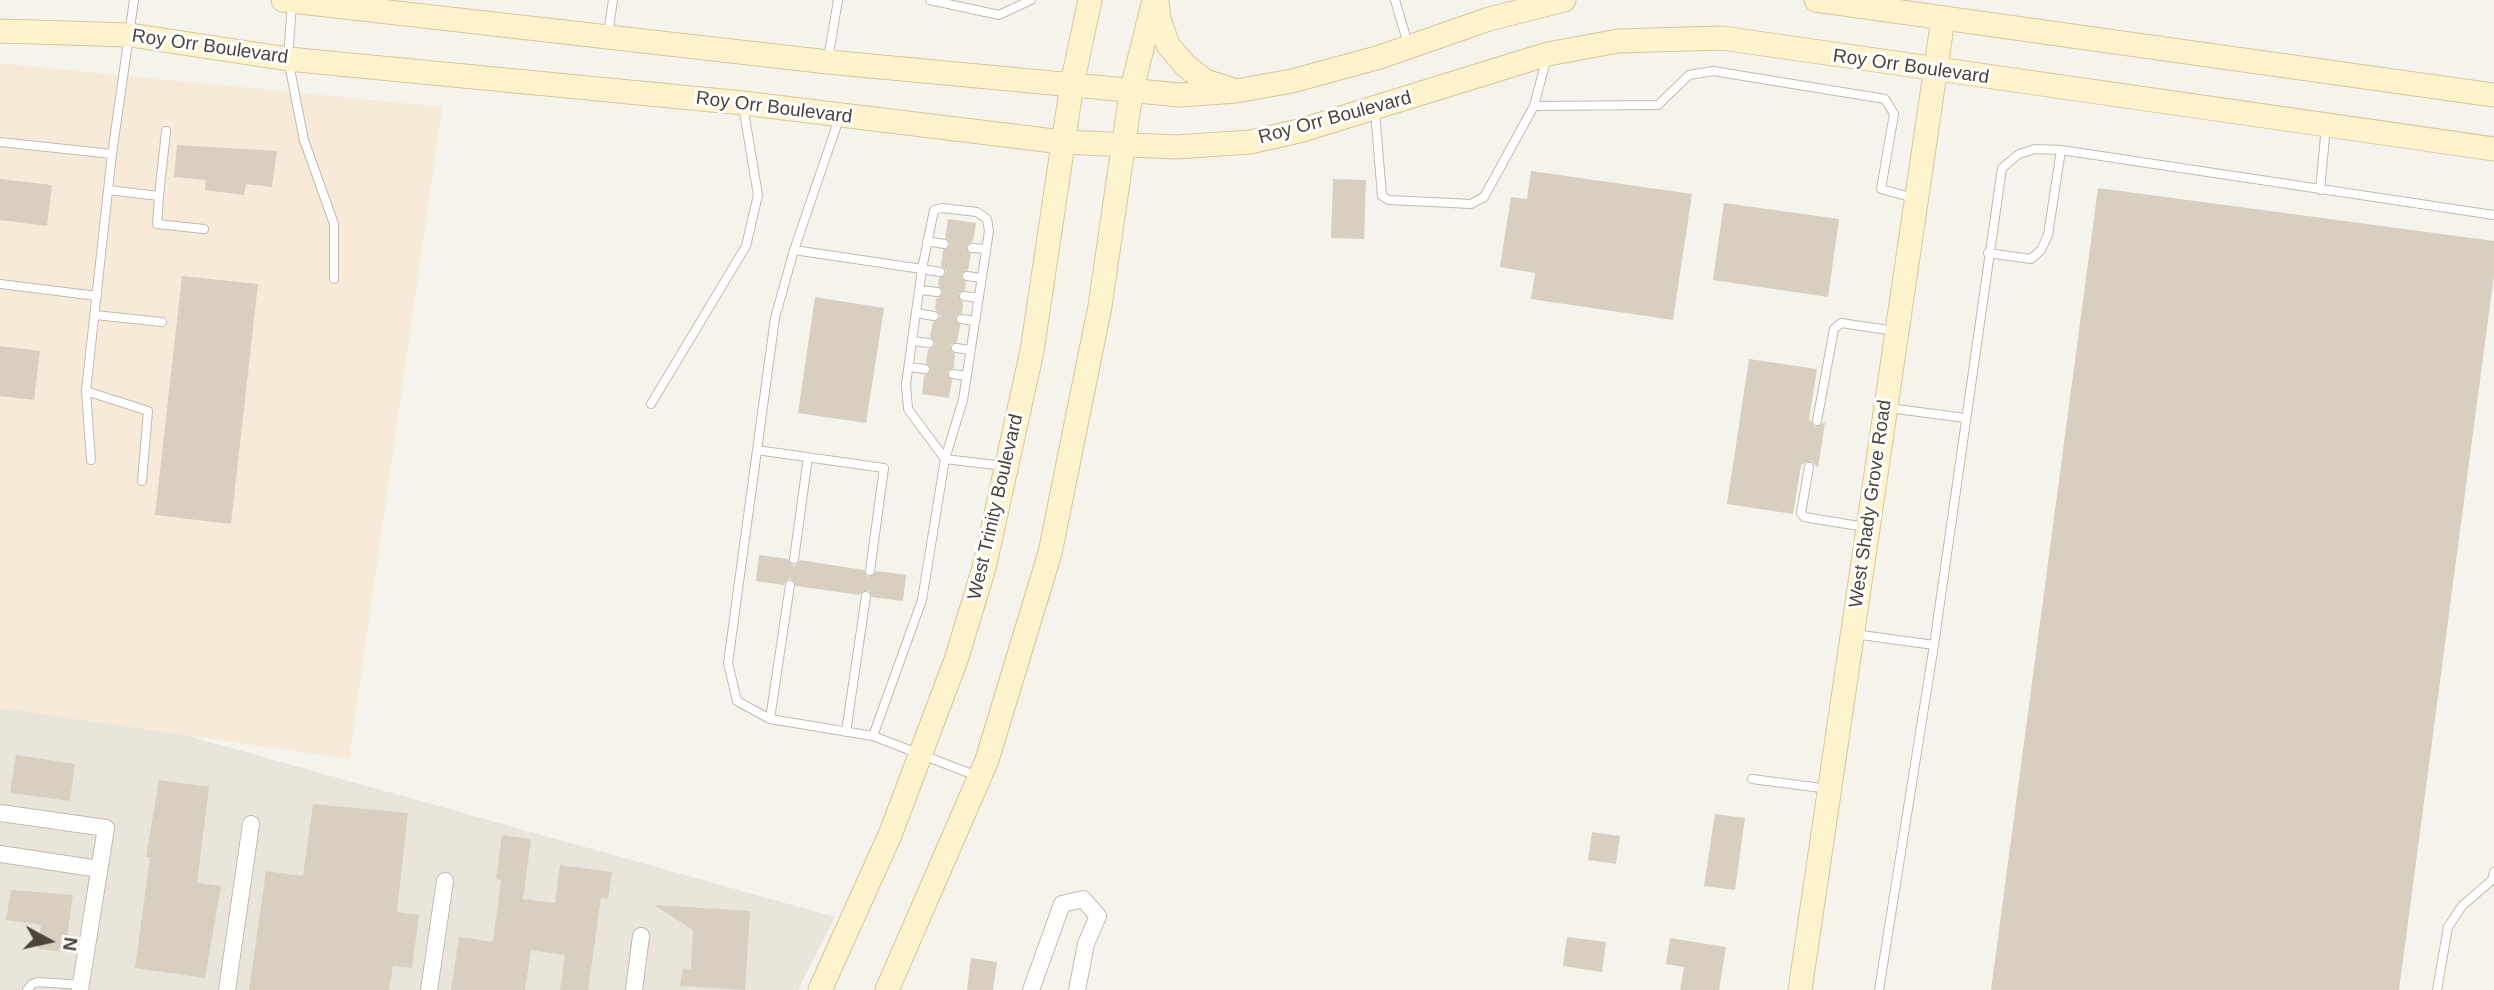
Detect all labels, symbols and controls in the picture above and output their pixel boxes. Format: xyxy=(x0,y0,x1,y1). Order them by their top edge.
street label: Roy Orr Boulevard xyxy=(131,25,289,69)
street label: Roy Orr Boulevard xyxy=(1832,45,1990,89)
street label: Roy Orr Boulevard xyxy=(695,87,853,129)
street label: Roy Orr Boulevard xyxy=(1256,87,1414,149)
street label: West Shady Grove Road xyxy=(1845,399,1897,609)
street label: West Trinity Boulevard xyxy=(964,412,1028,602)
north arrow xyxy=(14,906,84,976)
text: N xyxy=(59,936,82,952)

